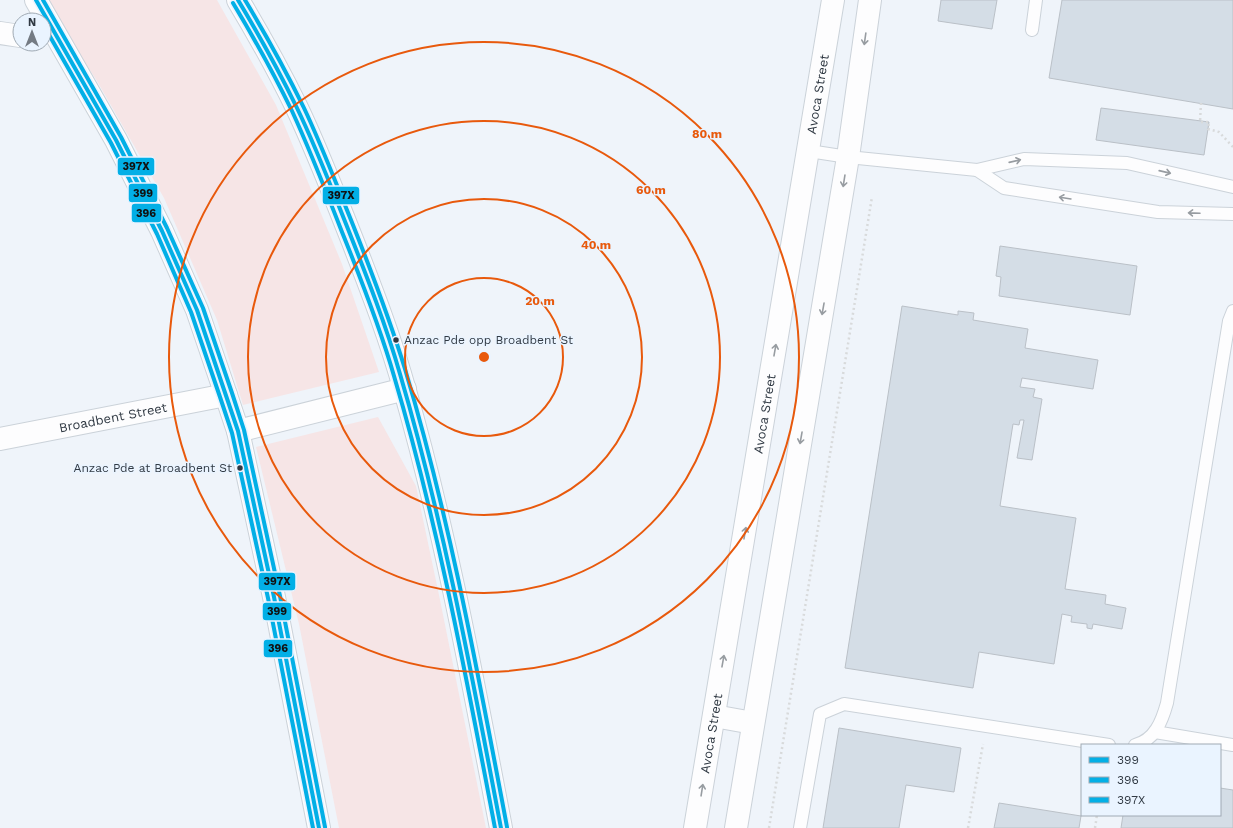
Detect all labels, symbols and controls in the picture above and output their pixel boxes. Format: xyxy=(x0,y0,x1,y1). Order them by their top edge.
north arrow xyxy=(12,12,52,52)
text: N xyxy=(28,16,36,29)
one-way arrow xyxy=(861,32,869,45)
street label: Avoca Street xyxy=(803,53,831,135)
text: 80 m xyxy=(692,127,722,141)
line badge: 397X xyxy=(117,157,155,176)
one-way arrow xyxy=(1008,157,1021,164)
text: 397X xyxy=(123,160,150,173)
one-way arrow xyxy=(1158,168,1171,176)
one-way arrow xyxy=(840,174,848,187)
line badge: 399 xyxy=(128,183,158,203)
text: 60 m xyxy=(636,183,666,197)
line badge: 397X xyxy=(322,186,360,205)
text: 399 xyxy=(133,187,153,200)
text: 397X xyxy=(328,189,355,202)
one-way arrow xyxy=(1059,194,1072,202)
line badge: 396 xyxy=(131,203,162,223)
text: 396 xyxy=(136,207,156,220)
one-way arrow xyxy=(1188,209,1201,216)
text: 40 m xyxy=(581,238,611,252)
text: 20 m xyxy=(525,294,555,308)
one-way arrow xyxy=(819,302,827,315)
place label: Anzac Pde opp Broadbent St xyxy=(404,333,573,347)
marker: Anzac Pde opp Broadbent St xyxy=(391,335,401,345)
one-way arrow xyxy=(772,344,780,357)
centre of rings xyxy=(477,350,491,364)
street label: Avoca Street xyxy=(750,372,778,455)
street label: Broadbent Street xyxy=(58,399,169,435)
one-way arrow xyxy=(797,431,805,444)
place label: Anzac Pde at Broadbent St xyxy=(74,461,232,475)
marker: Anzac Pde at Broadbent St xyxy=(235,463,245,473)
one-way arrow xyxy=(741,527,749,540)
line badge: 397X xyxy=(258,572,296,591)
text: 397X xyxy=(264,575,291,588)
line badge: 399 xyxy=(262,602,292,621)
text: 399 xyxy=(267,605,287,618)
line badge: 396 xyxy=(263,639,293,658)
text: 396 xyxy=(268,642,288,655)
one-way arrow xyxy=(719,655,727,668)
street label: Avoca Street xyxy=(697,692,725,774)
legend xyxy=(1081,744,1221,816)
text: 399 xyxy=(1117,753,1139,767)
text: 396 xyxy=(1117,773,1139,787)
one-way arrow xyxy=(698,783,706,796)
text: 397X xyxy=(1117,793,1145,807)

